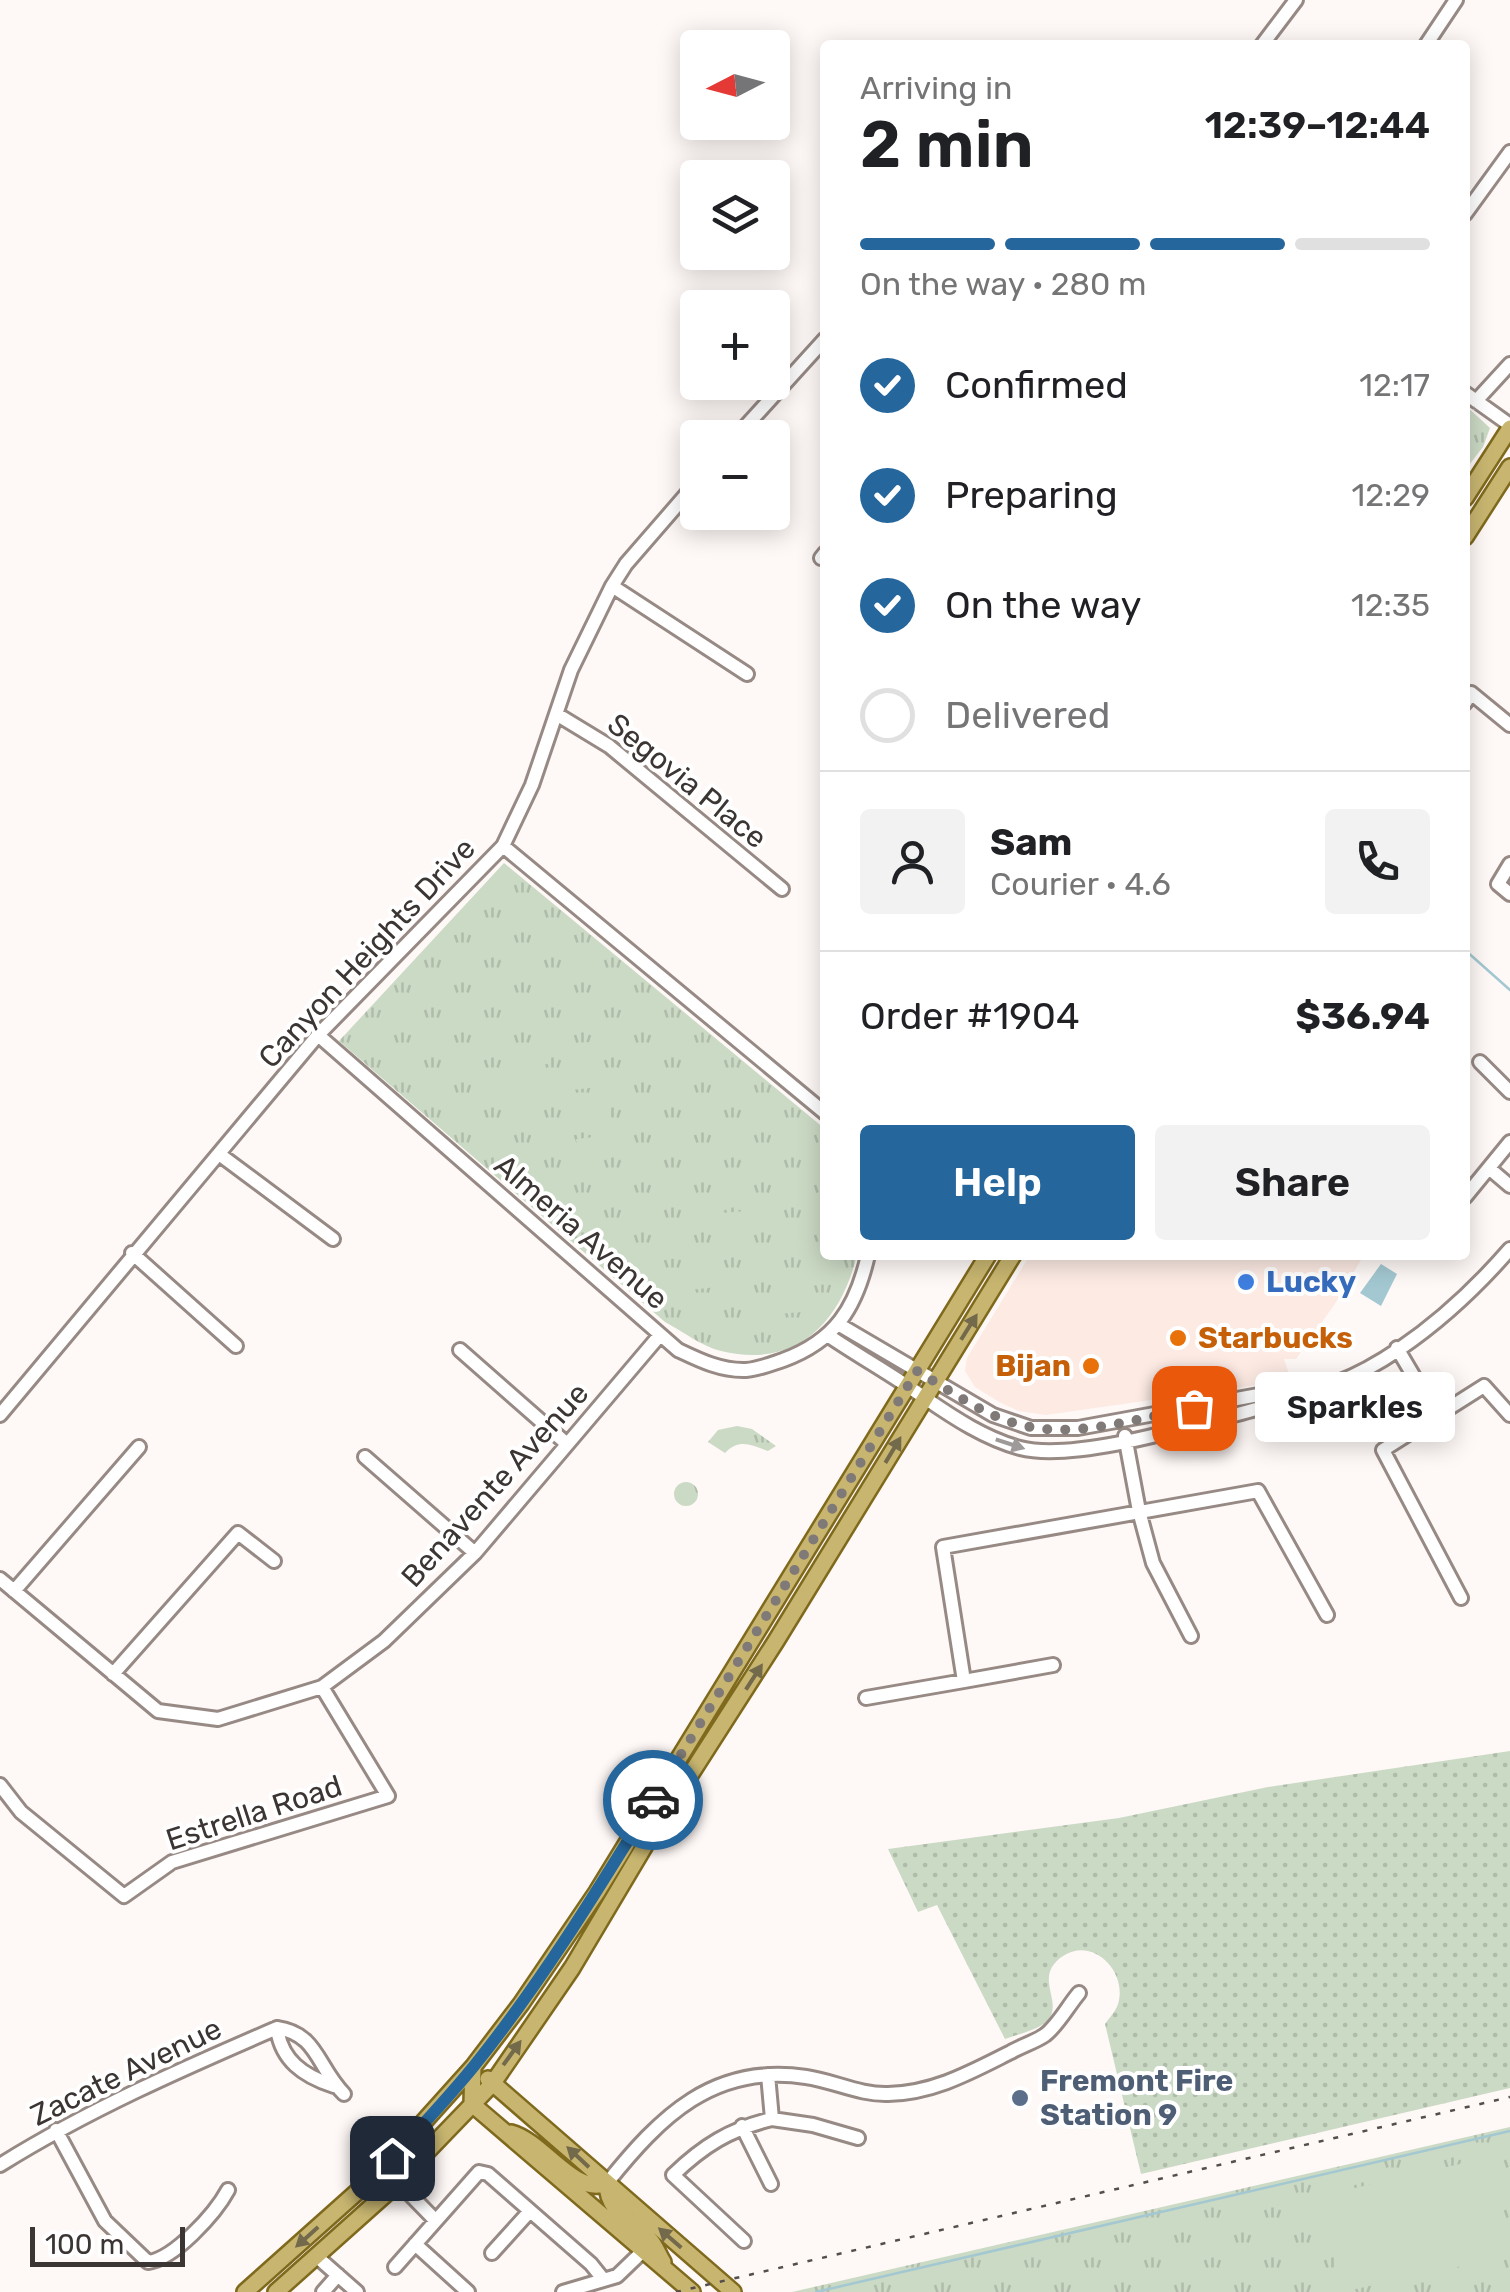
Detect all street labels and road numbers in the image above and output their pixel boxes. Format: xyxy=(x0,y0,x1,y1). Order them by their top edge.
street label: Segovia Place xyxy=(600,706,774,856)
street label: Canyon Heights Drive xyxy=(251,831,483,1075)
street label: Almeria Avenue xyxy=(487,1147,675,1317)
street label: Benavente Avenue xyxy=(394,1376,596,1594)
street label: Estrella Road xyxy=(162,1768,346,1858)
street label: Zacate Avenue xyxy=(25,2010,227,2134)

